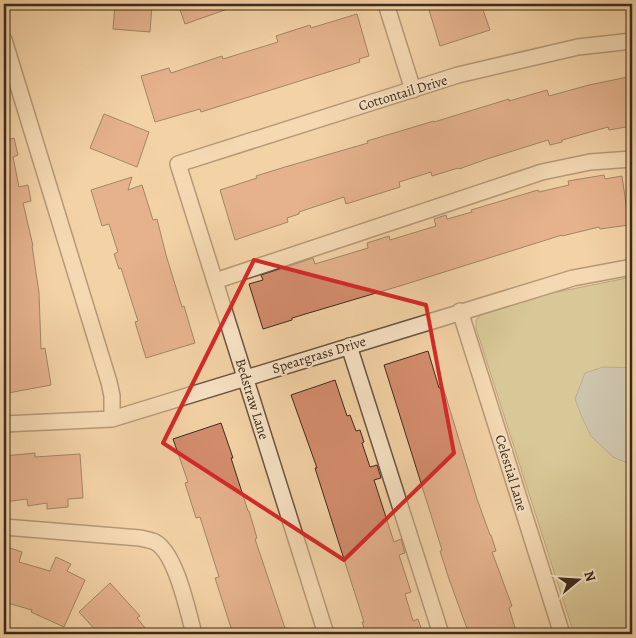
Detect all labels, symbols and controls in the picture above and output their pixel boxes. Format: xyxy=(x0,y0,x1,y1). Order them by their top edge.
street label: Cottontail Drive xyxy=(356,70,450,116)
street label: Speargrass Drive xyxy=(270,332,368,378)
street label: Bedstraw Lane xyxy=(231,356,273,442)
street label: Celestial Lane xyxy=(490,432,532,514)
north arrow xyxy=(554,556,604,606)
text: N xyxy=(579,568,600,584)

